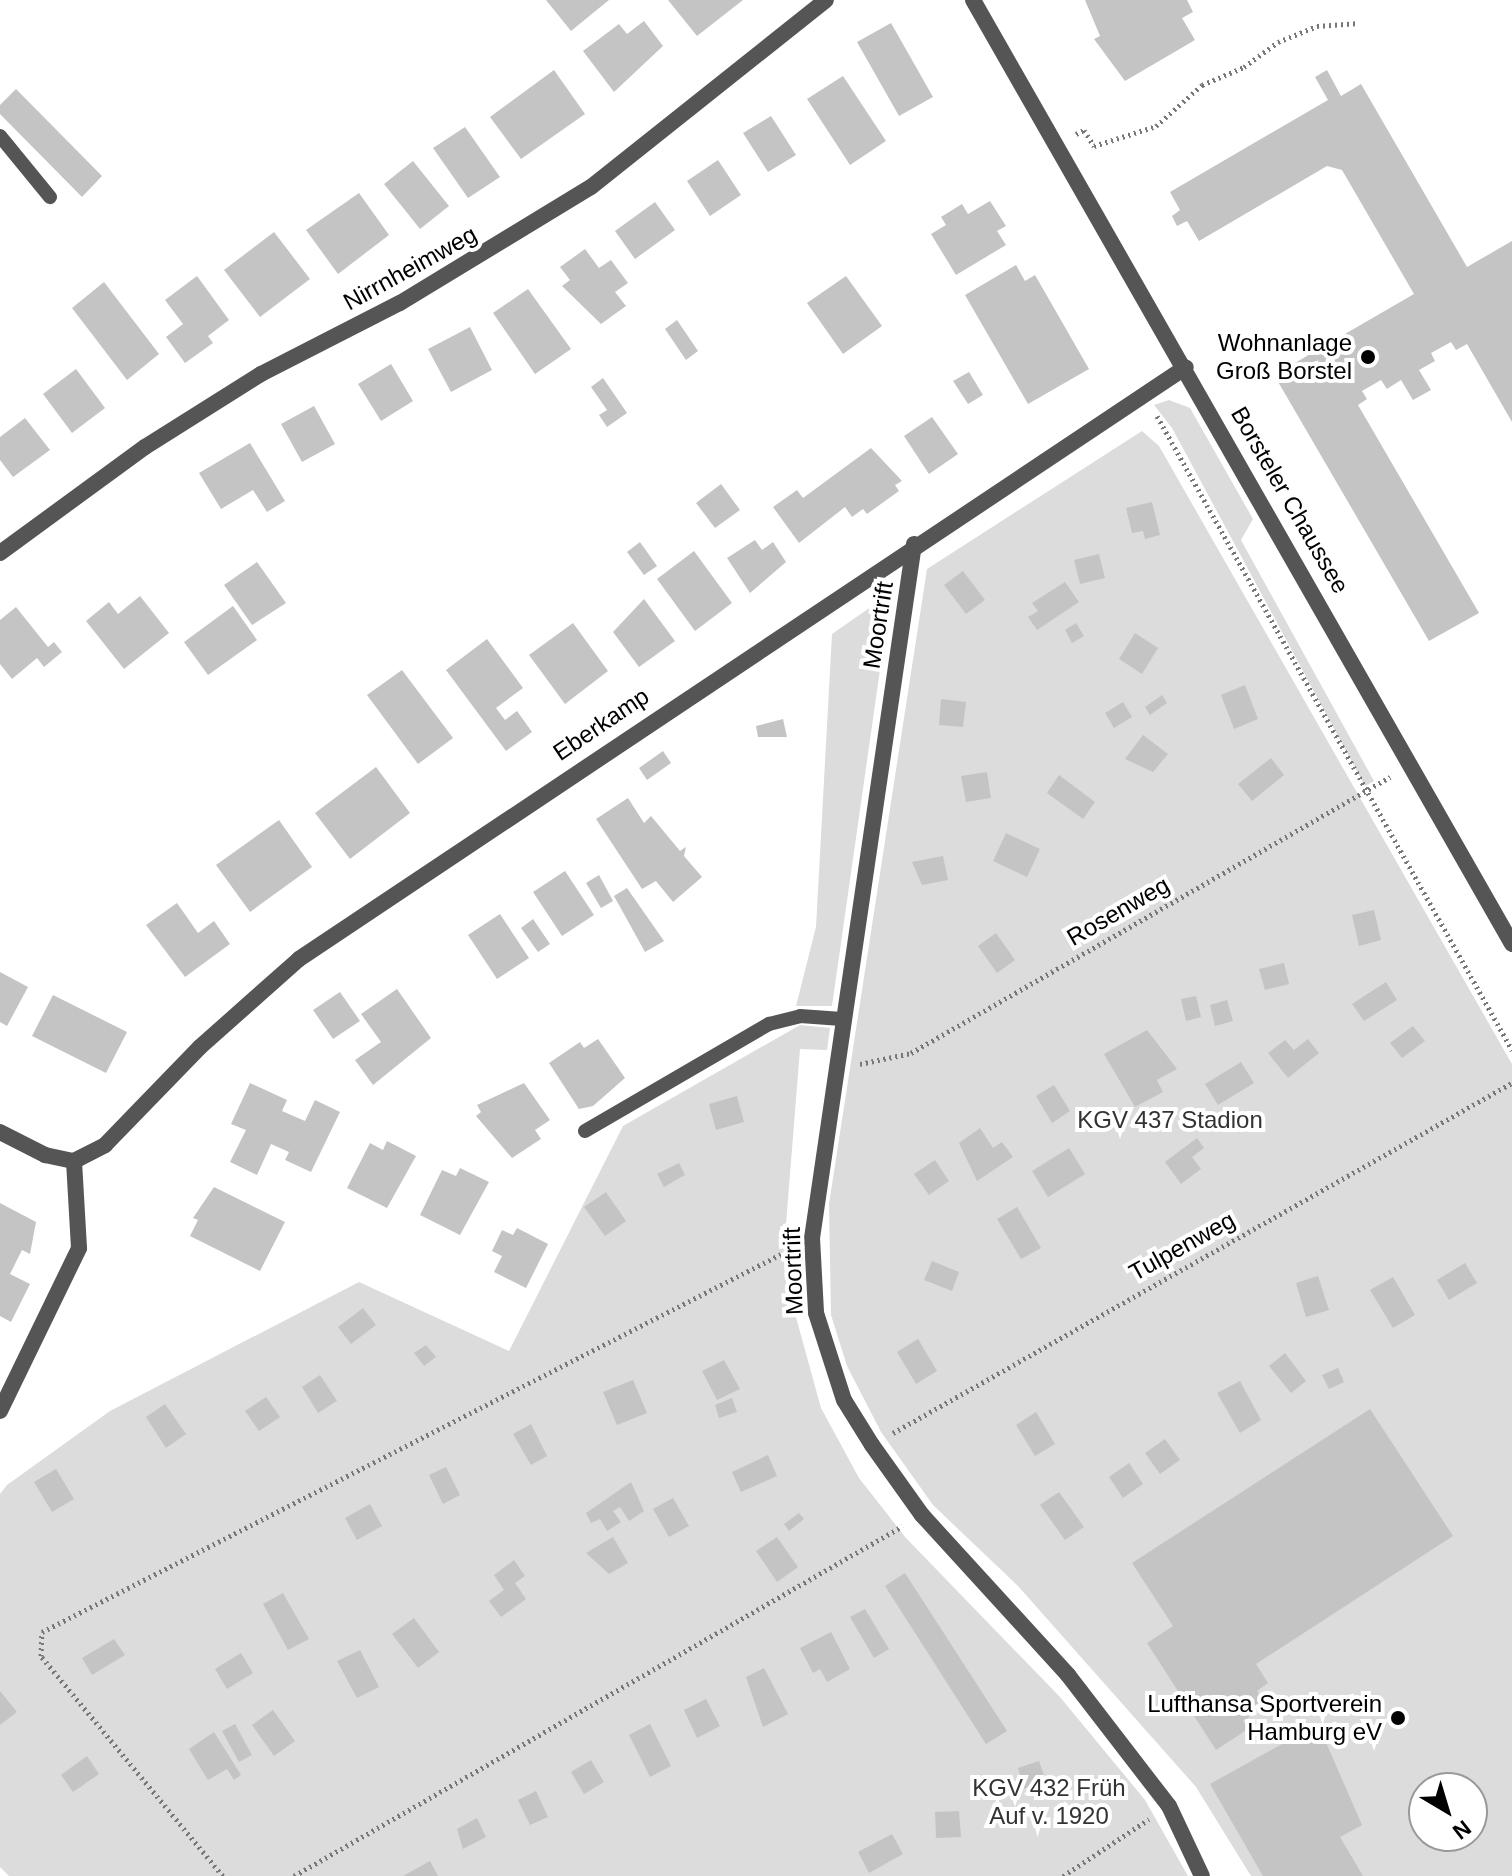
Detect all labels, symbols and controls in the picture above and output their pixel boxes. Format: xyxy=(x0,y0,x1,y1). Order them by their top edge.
street label: Nirrnheimweg xyxy=(338,220,482,316)
place label: Wohnanlage Groß Borstel xyxy=(1216,329,1352,385)
marker: Wohnanlage Groß Borstel xyxy=(1359,348,1377,366)
street label: Borsteler Chaussee xyxy=(1225,402,1355,598)
street label: Moortrift xyxy=(857,579,899,671)
street label: Eberkamp xyxy=(548,681,654,767)
street label: Rosenweg xyxy=(1062,870,1174,952)
park label: KGV 437 Stadion xyxy=(1077,1106,1263,1134)
street label: Tulpenweg xyxy=(1124,1205,1240,1287)
street label: Moortrift xyxy=(777,1227,809,1315)
place label: Lufthansa Sportverein Hamburg eV xyxy=(1147,1690,1382,1746)
marker: Lufthansa Sportverein Hamburg eV xyxy=(1389,1709,1407,1727)
north arrow xyxy=(1408,1772,1488,1852)
park label: KGV 432 Früh Auf v. 1920 xyxy=(972,1774,1126,1830)
text: N xyxy=(1448,1815,1476,1844)

